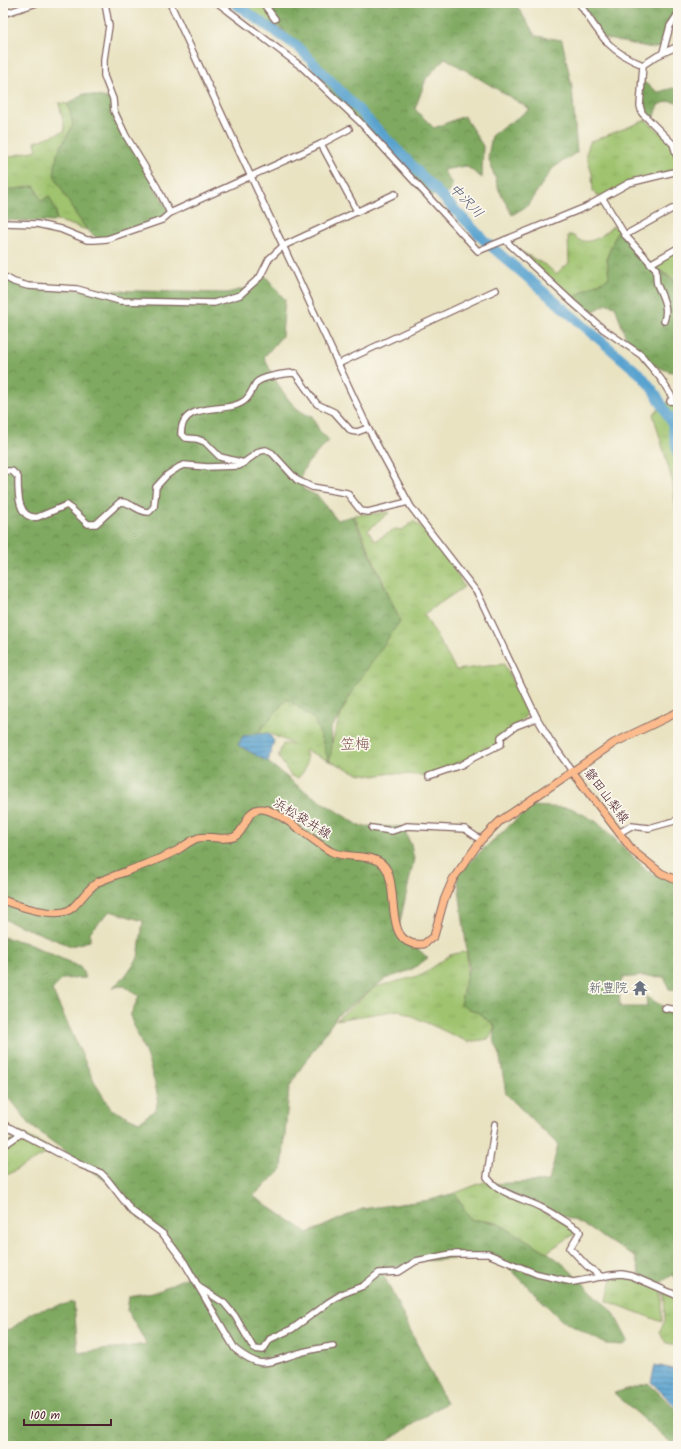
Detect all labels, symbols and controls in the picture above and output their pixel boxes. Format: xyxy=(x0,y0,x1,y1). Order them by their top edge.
water label: 中沢川 xyxy=(443,178,489,224)
district label: 笠梅 xyxy=(340,733,370,757)
street label: 磐田山梨線 xyxy=(578,764,635,829)
street label: 浜松袋井線 xyxy=(269,793,336,846)
place label: 新豊院 xyxy=(589,978,628,999)
temple icon: 新豊院 xyxy=(631,979,649,997)
scale bar xyxy=(24,1401,111,1427)
text: 100 m xyxy=(30,1406,61,1425)

